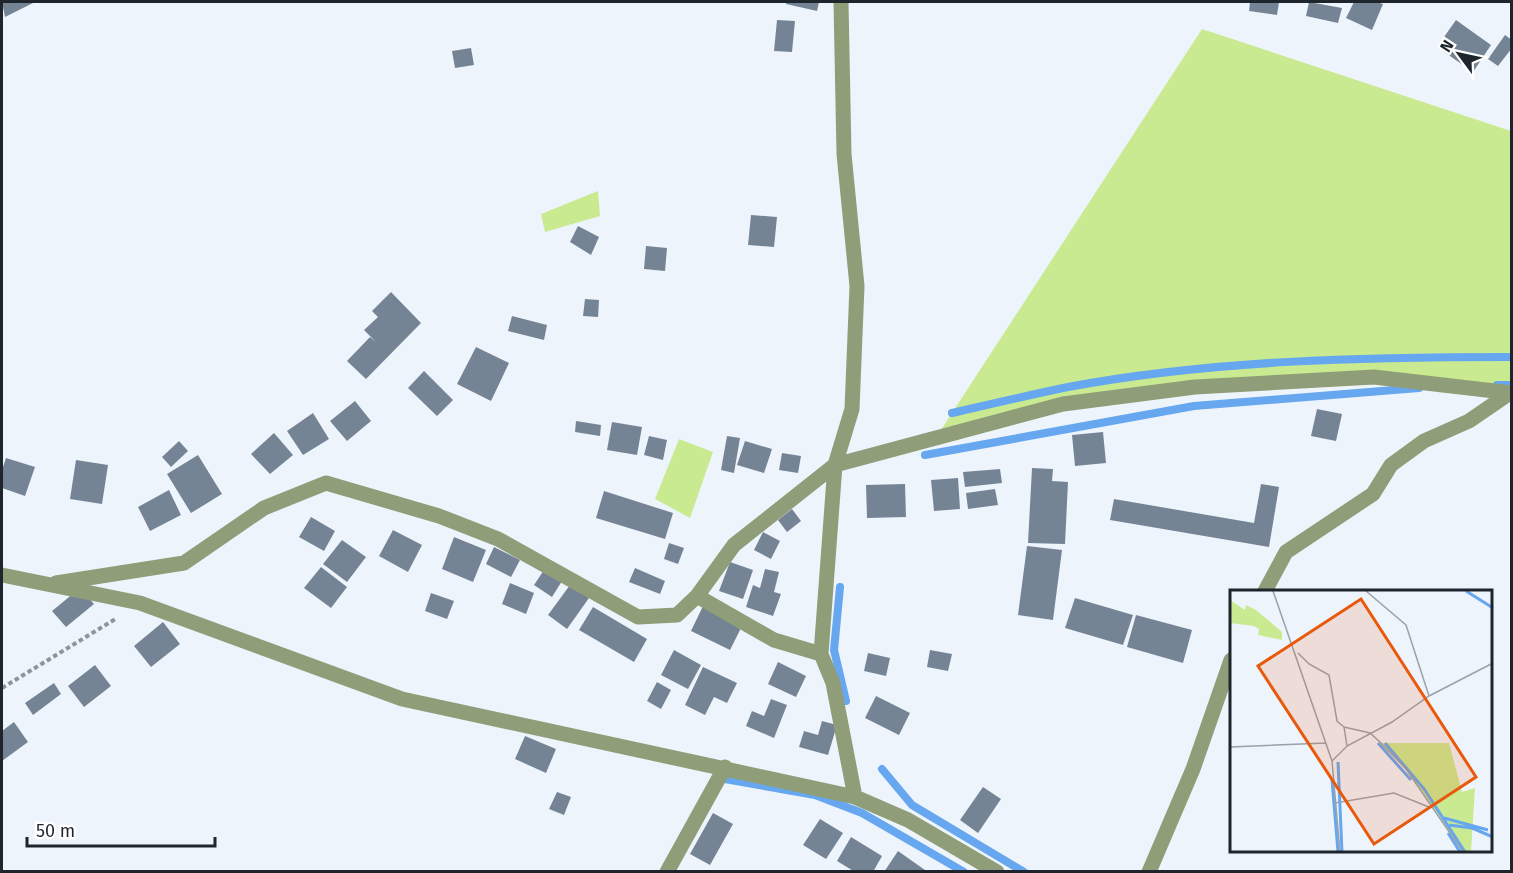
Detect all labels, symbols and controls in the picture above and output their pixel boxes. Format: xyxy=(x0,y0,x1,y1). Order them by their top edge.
north arrow xyxy=(1429,24,1489,84)
text: N xyxy=(1436,36,1458,56)
inset map xyxy=(1230,590,1492,852)
scale bar xyxy=(27,810,214,848)
text: 50 m xyxy=(36,820,75,842)

